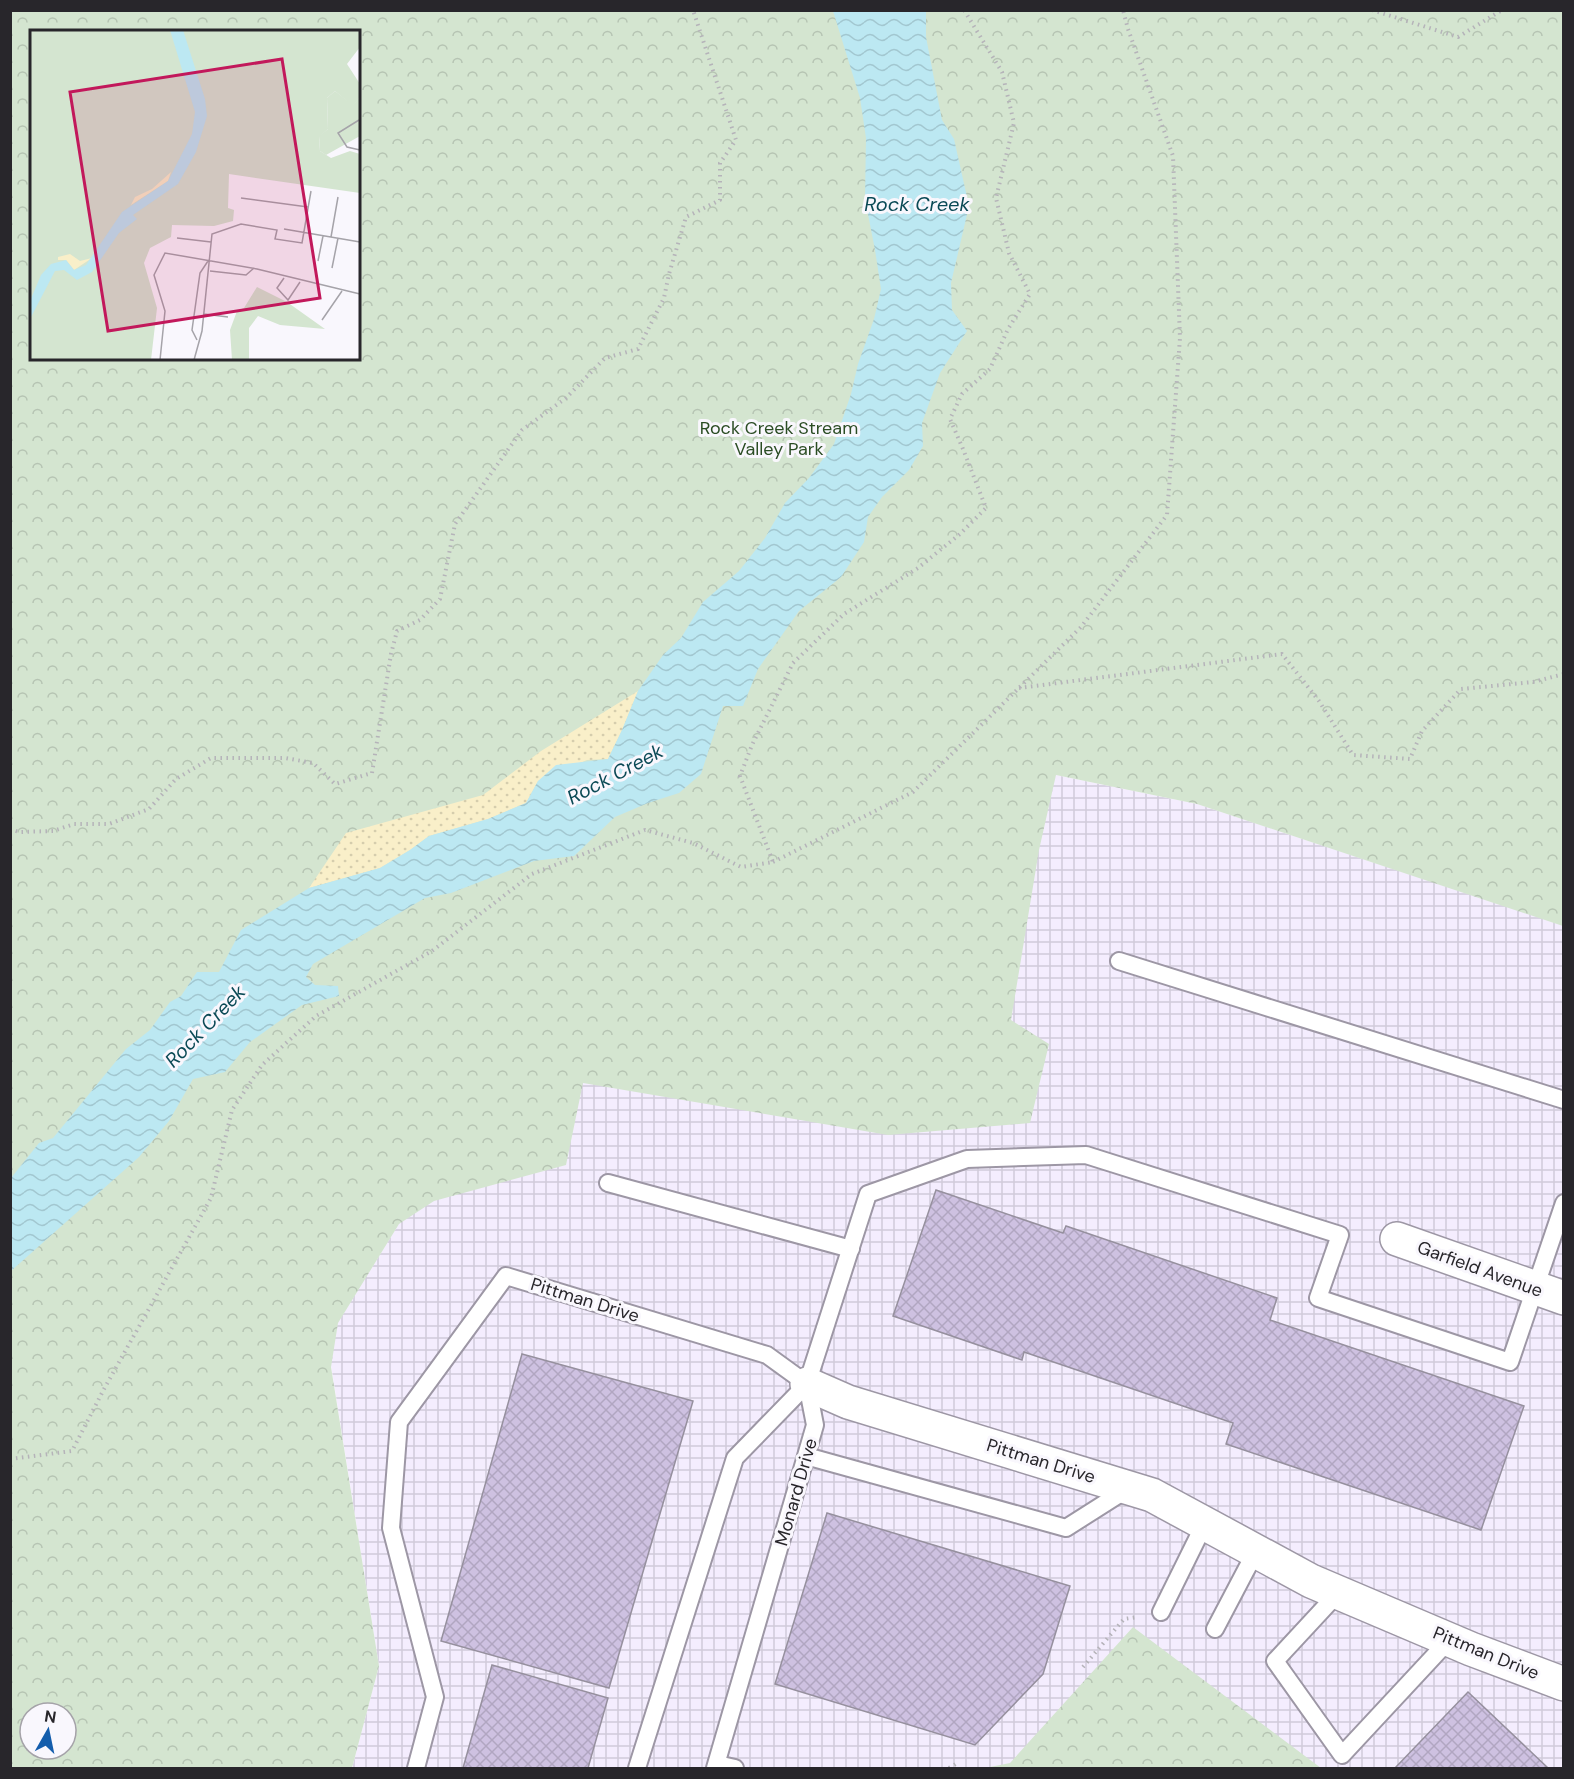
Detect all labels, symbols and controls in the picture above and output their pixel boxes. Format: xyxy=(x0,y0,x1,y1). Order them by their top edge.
inset map xyxy=(30,30,360,360)
water label: Rock Creek xyxy=(864,191,970,217)
park label: Rock Creek Stream Valley Park xyxy=(700,416,858,461)
water label: Rock Creek xyxy=(562,737,668,810)
water label: Rock Creek xyxy=(159,979,251,1073)
street label: Garfield Avenue xyxy=(1414,1235,1546,1303)
street label: Pittman Drive xyxy=(528,1272,642,1328)
street label: Pittman Drive xyxy=(984,1433,1098,1489)
street label: Monard Drive xyxy=(769,1435,823,1549)
street label: Pittman Drive xyxy=(1429,1621,1543,1685)
north arrow xyxy=(18,1701,78,1761)
text: N xyxy=(43,1705,58,1728)

